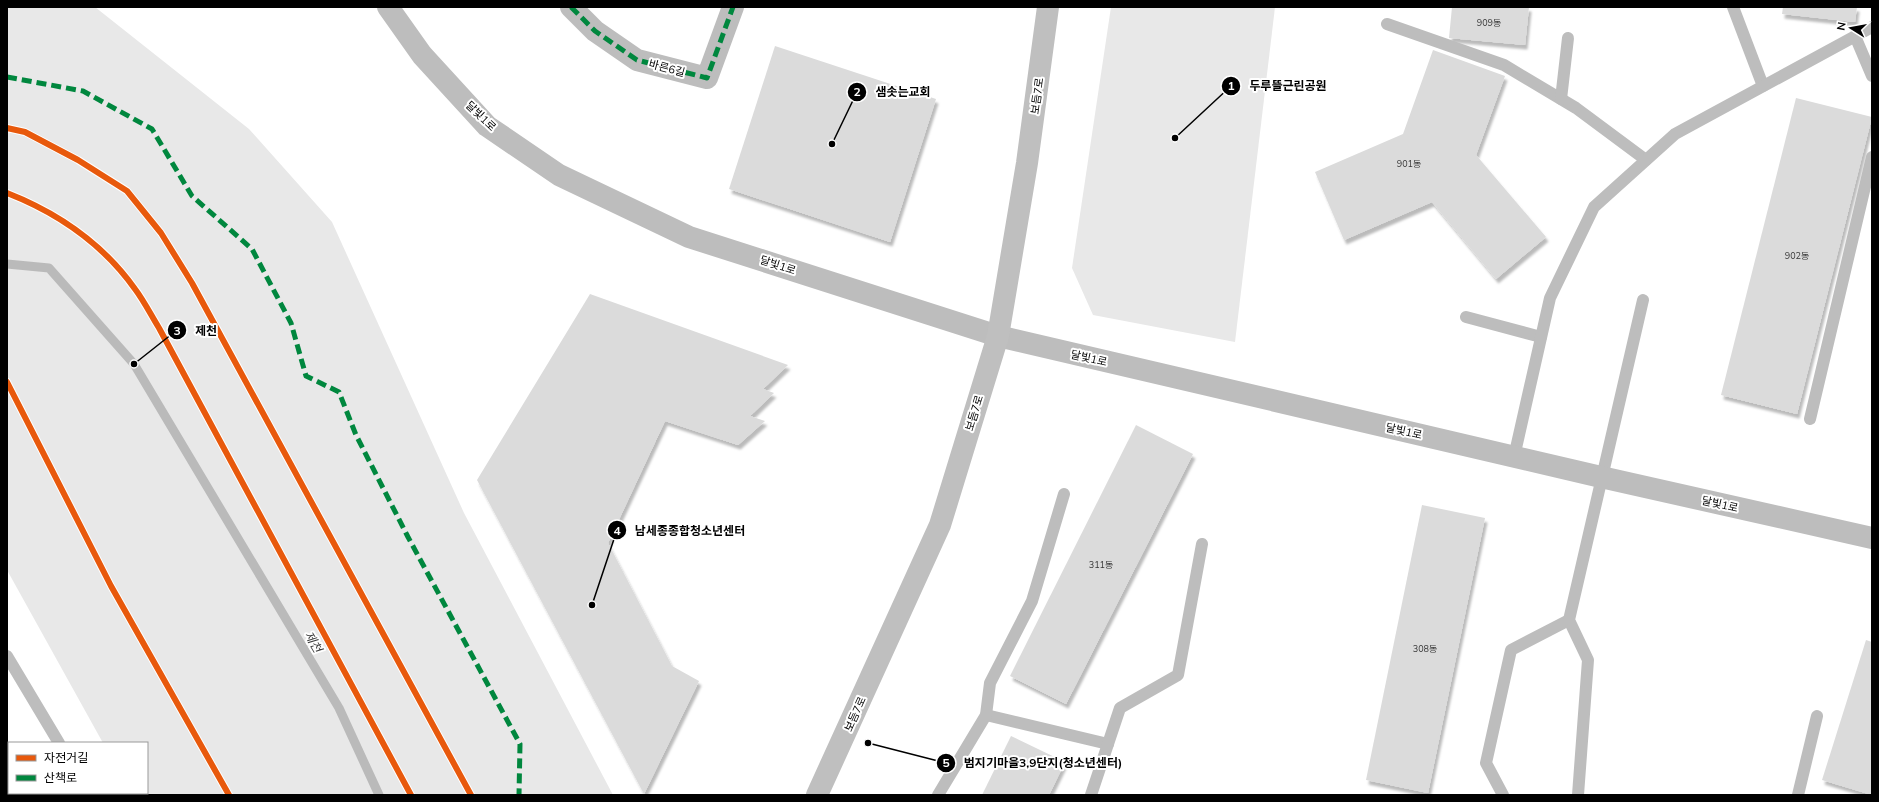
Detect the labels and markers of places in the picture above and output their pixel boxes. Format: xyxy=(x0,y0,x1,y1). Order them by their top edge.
callout: 두루뜰근린공원 xyxy=(1221,74,1335,98)
callout: 샘솟는교회 xyxy=(847,80,939,104)
callout: 제천 xyxy=(167,318,225,342)
callout: 남세종종합청소년센터 xyxy=(607,518,753,542)
callout: 범지기마을3,9단지(청소년센터) xyxy=(936,751,1130,775)

